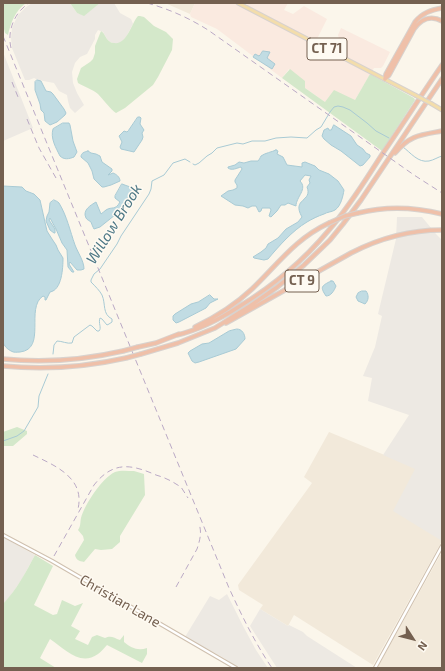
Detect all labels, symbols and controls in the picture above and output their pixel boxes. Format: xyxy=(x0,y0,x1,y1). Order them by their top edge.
road number: CT 71 xyxy=(307,38,347,60)
water label: Willow Brook xyxy=(82,181,146,267)
road number: CT 9 xyxy=(285,270,319,292)
street label: Christian Lane xyxy=(77,571,163,631)
north arrow xyxy=(393,619,433,659)
text: N xyxy=(416,639,431,653)

